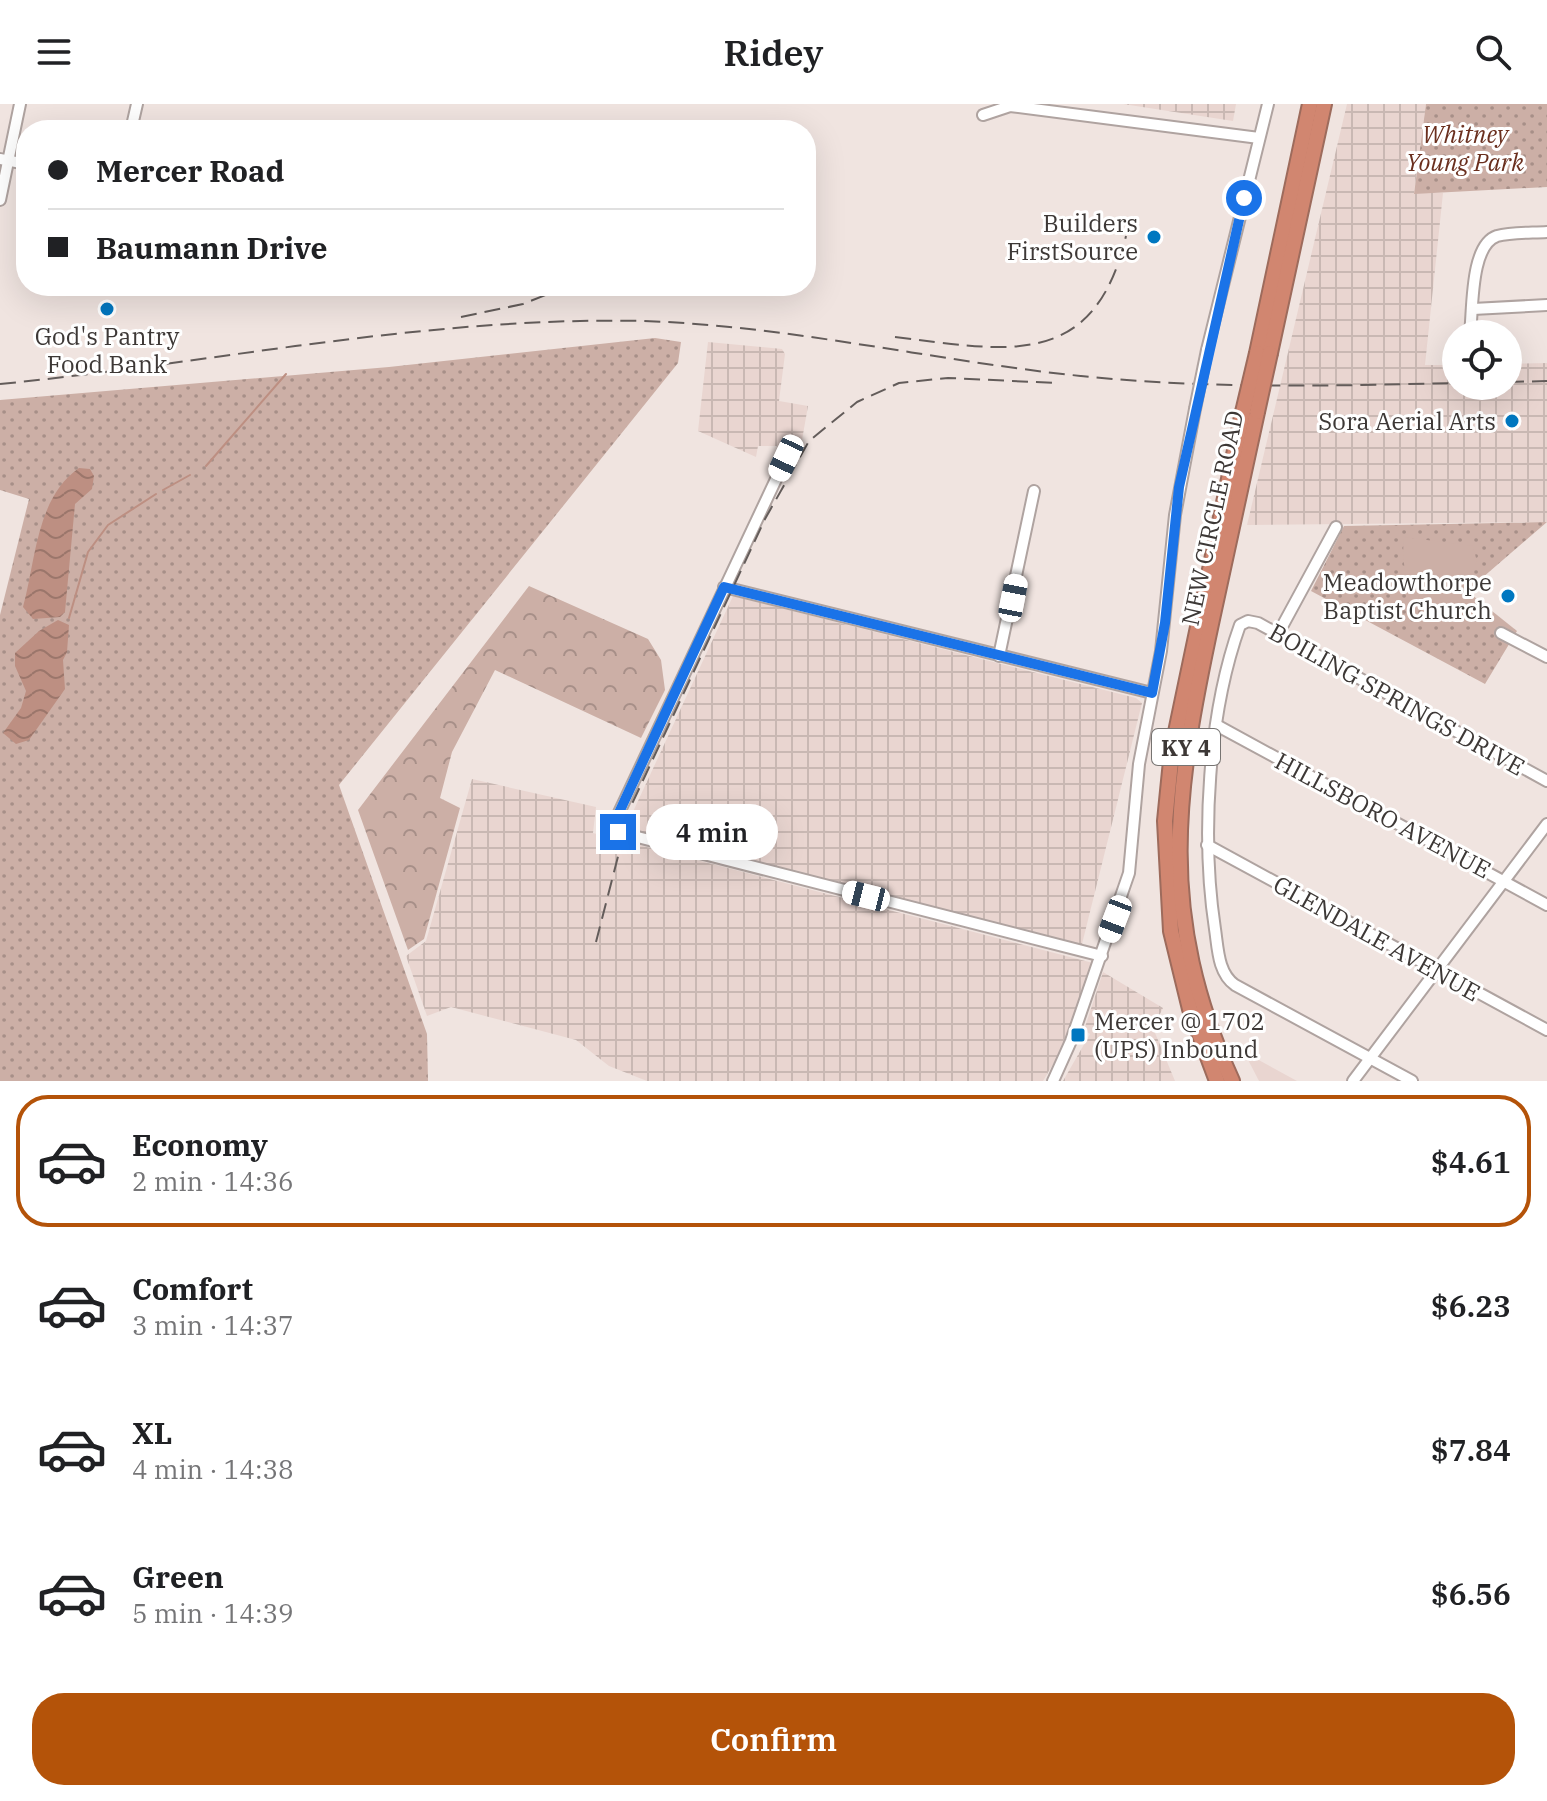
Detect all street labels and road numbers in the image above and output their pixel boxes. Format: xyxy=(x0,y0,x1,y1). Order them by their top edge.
street label: NEW CIRCLE ROAD xyxy=(1174,407,1250,629)
street label: BOILING SPRINGS DRIVE xyxy=(1263,615,1531,783)
road number: KY 4 xyxy=(1152,729,1220,765)
street label: HILLSBORO AVENUE xyxy=(1270,745,1496,885)
street label: GLENDALE AVENUE xyxy=(1268,868,1486,1008)

